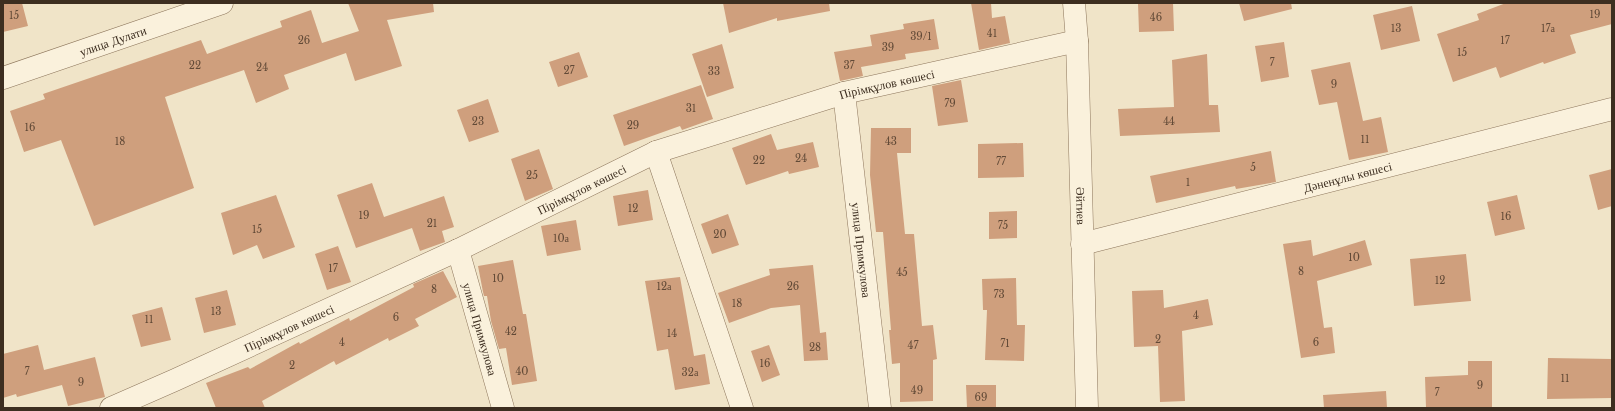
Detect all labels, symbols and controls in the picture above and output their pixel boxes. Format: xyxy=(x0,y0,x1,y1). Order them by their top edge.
house number: 19 xyxy=(1590,8,1600,21)
house number: 15 xyxy=(9,9,19,22)
house number: 46 xyxy=(1150,11,1162,24)
street label: улица Дулати xyxy=(77,22,149,59)
house number: 13 xyxy=(1391,22,1401,35)
house number: 17а xyxy=(1541,22,1556,35)
house number: 41 xyxy=(987,27,997,40)
house number: 39/1 xyxy=(910,30,932,43)
house number: 26 xyxy=(298,34,310,47)
house number: 17 xyxy=(1500,34,1511,47)
house number: 39 xyxy=(882,41,894,54)
house number: 15 xyxy=(1457,46,1467,59)
house number: 7 xyxy=(1269,56,1275,69)
house number: 22 xyxy=(189,59,201,72)
house number: 37 xyxy=(843,59,856,72)
house number: 24 xyxy=(256,61,268,74)
house number: 27 xyxy=(563,64,576,77)
house number: 33 xyxy=(708,65,720,78)
street label: Пірімқұлов көшесі xyxy=(837,65,936,102)
house number: 9 xyxy=(1331,78,1337,91)
house number: 79 xyxy=(944,97,956,110)
house number: 31 xyxy=(686,102,696,115)
house number: 23 xyxy=(472,115,484,128)
house number: 44 xyxy=(1163,115,1175,128)
house number: 29 xyxy=(627,119,639,132)
house number: 16 xyxy=(25,121,35,134)
house number: 11 xyxy=(1361,133,1369,146)
house number: 18 xyxy=(115,135,125,148)
house number: 43 xyxy=(885,135,897,148)
house number: 24 xyxy=(795,152,807,165)
house number: 22 xyxy=(753,154,765,167)
house number: 77 xyxy=(996,155,1007,168)
street label: Дәненұлы көшесі xyxy=(1302,158,1394,195)
street label: Пірімқұлов көшесі xyxy=(534,160,629,217)
house number: 5 xyxy=(1250,161,1256,174)
house number: 25 xyxy=(526,169,538,182)
house number: 1 xyxy=(1186,176,1190,189)
street label: Әйтиев xyxy=(1073,187,1090,225)
house number: 12 xyxy=(628,202,638,215)
street label: улица Примкулова xyxy=(849,202,875,299)
house number: 19 xyxy=(359,209,369,222)
house number: 16 xyxy=(1501,210,1511,223)
house number: 21 xyxy=(427,217,437,230)
house number: 75 xyxy=(998,219,1009,232)
house number: 15 xyxy=(252,223,262,236)
house number: 20 xyxy=(713,228,727,241)
house number: 10а xyxy=(553,232,570,245)
house number: 10 xyxy=(1348,251,1360,264)
house number: 17 xyxy=(328,262,339,275)
house number: 8 xyxy=(1298,265,1304,278)
house number: 45 xyxy=(896,266,908,279)
house number: 10 xyxy=(492,272,504,285)
house number: 12 xyxy=(1435,274,1445,287)
house number: 12а xyxy=(656,280,672,293)
house number: 26 xyxy=(787,280,799,293)
street label: улица Примкулова xyxy=(460,281,501,378)
house number: 8 xyxy=(431,283,437,296)
house number: 73 xyxy=(993,288,1005,301)
house number: 18 xyxy=(732,297,742,310)
street label: Пірімқұлов көшесі xyxy=(241,300,337,355)
house number: 13 xyxy=(211,305,221,318)
house number: 4 xyxy=(1193,309,1199,322)
house number: 6 xyxy=(393,311,399,324)
house number: 11 xyxy=(145,313,153,326)
house number: 42 xyxy=(505,325,517,338)
house number: 14 xyxy=(667,327,677,340)
house number: 2 xyxy=(1155,333,1161,346)
house number: 4 xyxy=(339,336,345,349)
house number: 6 xyxy=(1313,336,1319,349)
house number: 71 xyxy=(1000,337,1010,350)
house number: 47 xyxy=(908,339,919,352)
house number: 28 xyxy=(809,341,821,354)
house number: 16 xyxy=(760,357,770,370)
house number: 2 xyxy=(289,359,295,372)
house number: 7 xyxy=(24,365,30,378)
house number: 40 xyxy=(516,365,529,378)
house number: 32а xyxy=(682,366,699,379)
house number: 11 xyxy=(1561,372,1569,385)
house number: 9 xyxy=(78,376,84,389)
house number: 9 xyxy=(1477,379,1483,392)
house number: 49 xyxy=(911,384,923,397)
house number: 7 xyxy=(1434,386,1440,399)
house number: 69 xyxy=(975,391,987,404)

